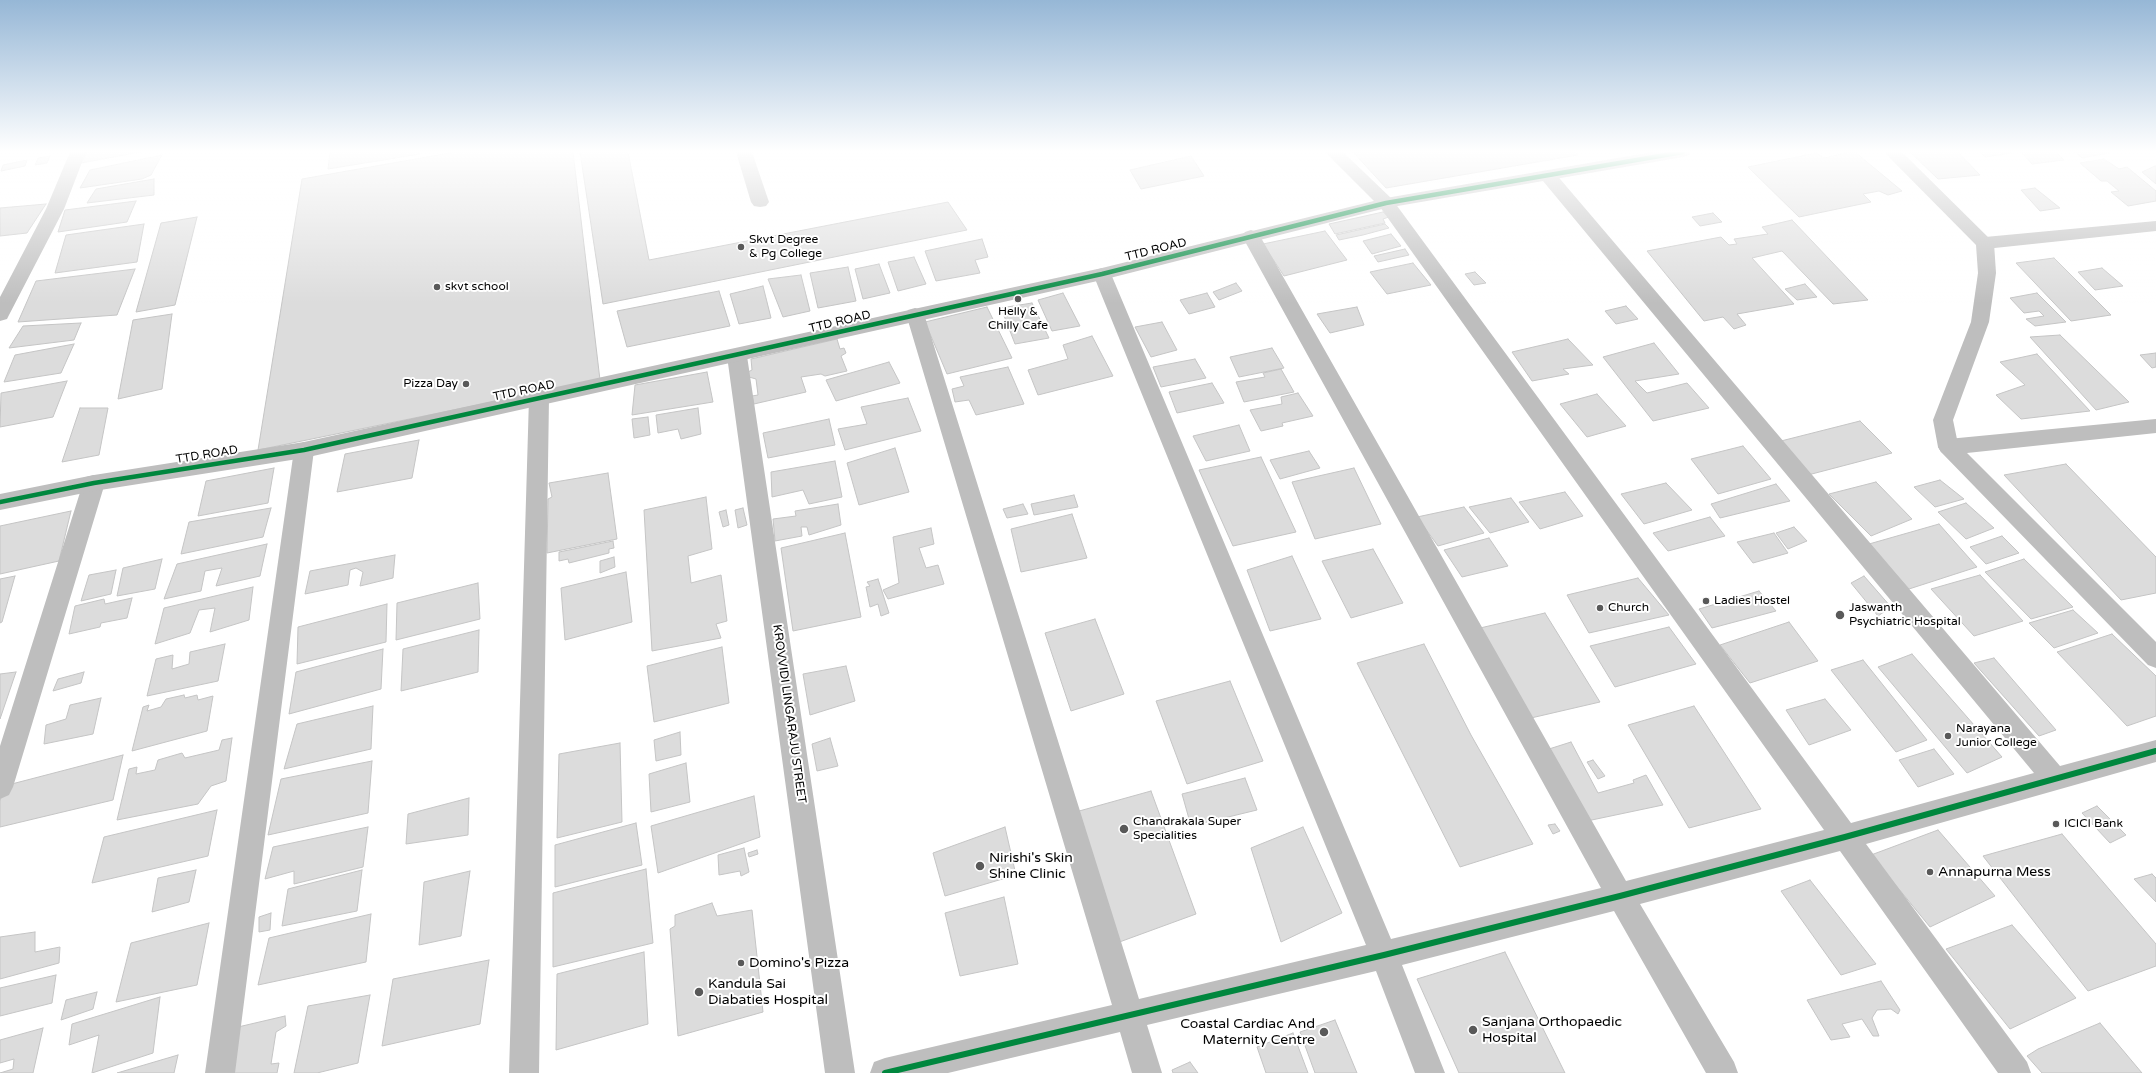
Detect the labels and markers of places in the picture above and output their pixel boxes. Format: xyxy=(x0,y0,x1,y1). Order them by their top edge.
place label: Skvt Degree & Pg College xyxy=(749,233,822,261)
marker: Skvt Degree & Pg College xyxy=(736,242,746,252)
place label: skvt school xyxy=(445,280,509,294)
marker: skvt school xyxy=(432,282,442,292)
marker: Helly & Chilly Cafe xyxy=(1013,294,1023,304)
place label: Helly & Chilly Cafe xyxy=(988,305,1048,333)
place label: Pizza Day xyxy=(403,377,458,391)
marker: Pizza Day xyxy=(461,379,471,389)
place label: Ladies Hostel xyxy=(1714,594,1790,608)
marker: Ladies Hostel xyxy=(1701,596,1711,606)
place label: Church xyxy=(1608,601,1649,615)
place label: Jaswanth Psychiatric Hospital xyxy=(1849,601,1961,629)
marker: Church xyxy=(1595,603,1605,613)
marker: Jaswanth Psychiatric Hospital xyxy=(1834,609,1846,621)
place label: Narayana Junior College xyxy=(1956,722,2037,750)
marker: Narayana Junior College xyxy=(1943,731,1953,741)
place label: Chandrakala Super Specialities xyxy=(1133,815,1241,843)
place label: ICICI Bank xyxy=(2064,817,2123,831)
marker: ICICI Bank xyxy=(2051,819,2061,829)
marker: Chandrakala Super Specialities xyxy=(1118,823,1130,835)
place label: Nirishi's Skin Shine Clinic xyxy=(989,850,1073,882)
marker: Nirishi's Skin Shine Clinic xyxy=(974,860,986,872)
place label: Annapurna Mess xyxy=(1938,864,2051,880)
marker: Annapurna Mess xyxy=(1925,867,1935,877)
place label: Domino's Pizza xyxy=(749,955,849,971)
marker: Domino's Pizza xyxy=(736,958,746,968)
place label: Kandula Sai Diabaties Hospital xyxy=(708,976,828,1008)
marker: Kandula Sai Diabaties Hospital xyxy=(693,986,705,998)
place label: Sanjana Orthopaedic Hospital xyxy=(1482,1014,1622,1046)
place label: Coastal Cardiac And Maternity Centre xyxy=(1180,1016,1315,1048)
marker: Sanjana Orthopaedic Hospital xyxy=(1467,1024,1479,1036)
marker: Coastal Cardiac And Maternity Centre xyxy=(1318,1026,1330,1038)

